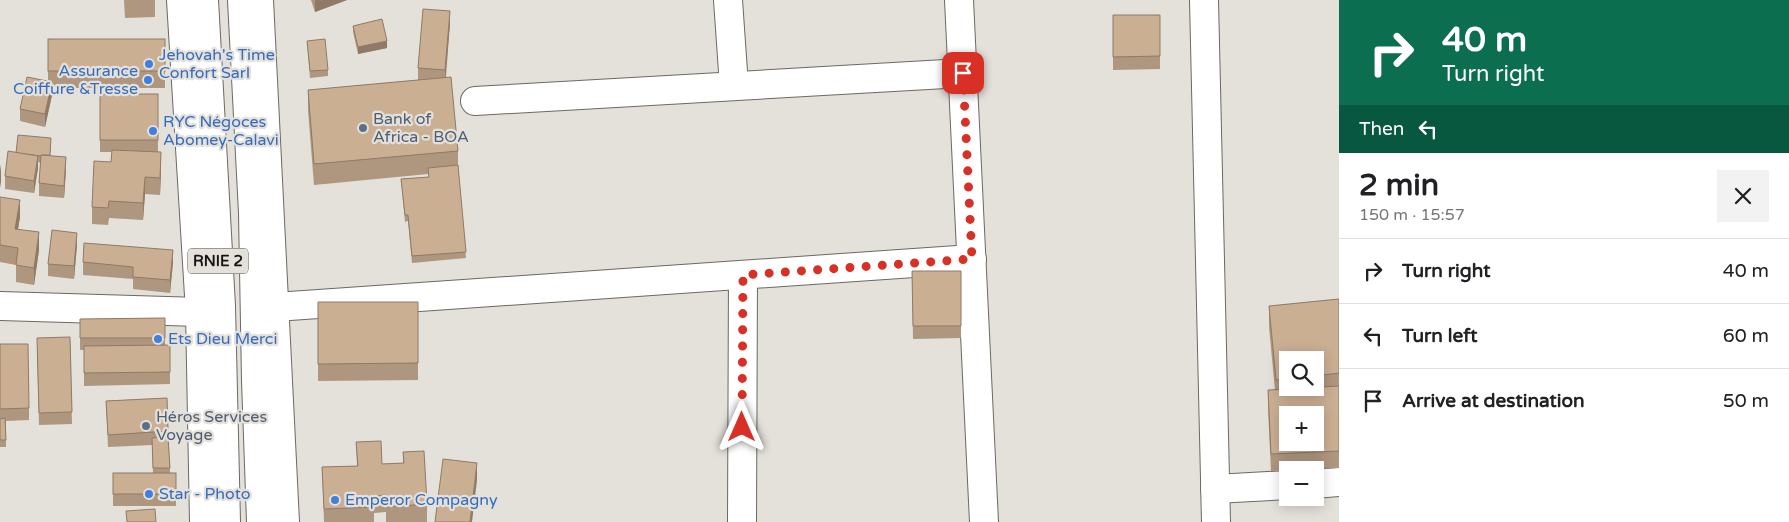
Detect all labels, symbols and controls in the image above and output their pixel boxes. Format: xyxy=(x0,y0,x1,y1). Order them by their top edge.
text: 40 m xyxy=(1442,19,1527,61)
icon: right xyxy=(1359,20,1424,85)
place label: Jehovah's Time Confort Sarl xyxy=(159,45,275,83)
pin xyxy=(942,52,984,94)
marker: Jehovah's Time Confort Sarl xyxy=(143,58,155,70)
icon: arrive xyxy=(949,59,977,87)
place label: Assurance Coiffure &Tresse xyxy=(13,61,138,99)
text: Turn right xyxy=(1442,61,1544,87)
marker: Assurance Coiffure &Tresse xyxy=(142,74,154,86)
place label: Bank of Africa - BOA xyxy=(373,109,469,147)
place label: RYC Négoces Abomey-Calavi xyxy=(163,112,279,150)
icon: left xyxy=(1414,115,1442,143)
text: Then xyxy=(1359,118,1404,140)
marker: Bank of Africa - BOA xyxy=(357,122,369,134)
marker: RYC Négoces Abomey-Calavi xyxy=(147,125,159,137)
text: 2 min xyxy=(1359,167,1439,204)
button: close xyxy=(1717,170,1769,222)
text: 150 m · 15:57 xyxy=(1359,205,1465,225)
road number: RNIE 2 xyxy=(188,248,248,274)
icon: right xyxy=(1359,257,1387,285)
text: Turn right xyxy=(1402,260,1490,282)
text: 40 m xyxy=(1723,260,1769,282)
icon: left xyxy=(1359,322,1387,350)
text: Turn left xyxy=(1402,325,1478,347)
text: 60 m xyxy=(1723,325,1769,347)
place label: Ets Dieu Merci xyxy=(168,329,277,349)
marker: Ets Dieu Merci xyxy=(152,333,164,345)
map controls xyxy=(1279,351,1324,506)
button: search xyxy=(1279,351,1324,396)
icon: arrive xyxy=(1359,387,1387,415)
text: Arrive at destination xyxy=(1402,390,1585,412)
text: 50 m xyxy=(1723,390,1769,412)
position arrow xyxy=(715,400,767,452)
button: + xyxy=(1279,406,1324,451)
place label: Héros Services Voyage xyxy=(156,407,267,445)
marker: Héros Services Voyage xyxy=(140,420,152,432)
button: − xyxy=(1279,461,1324,506)
place label: Star - Photo xyxy=(159,484,250,504)
marker: Star - Photo xyxy=(143,488,155,500)
place label: Emperor Compagny xyxy=(345,490,498,510)
marker: Emperor Compagny xyxy=(329,494,341,506)

